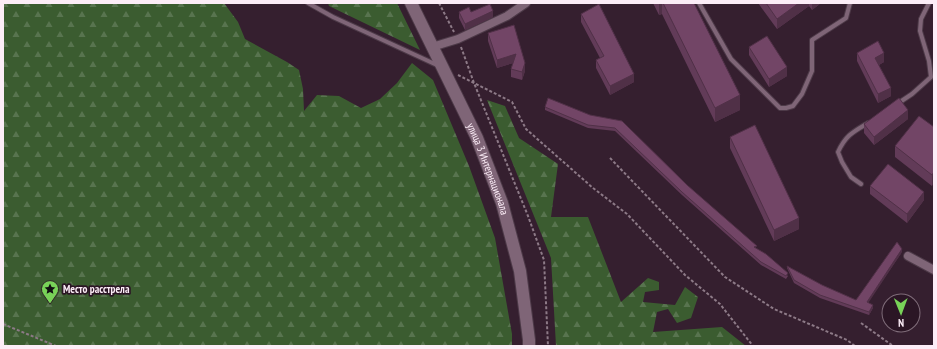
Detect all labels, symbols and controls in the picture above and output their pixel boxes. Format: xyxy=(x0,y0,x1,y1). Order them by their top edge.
street label: улица 3 Интернационала xyxy=(464,121,512,216)
place icon: Место расстрела xyxy=(40,279,60,304)
place label: Место расстрела xyxy=(63,282,130,296)
north arrow xyxy=(881,293,921,333)
text: N xyxy=(898,316,904,330)

